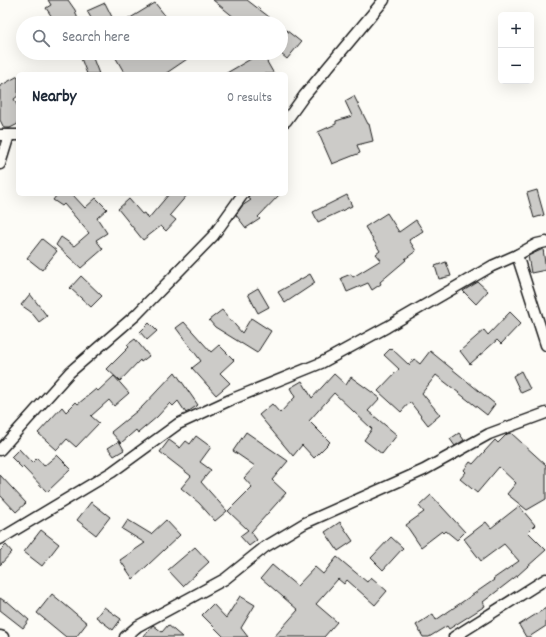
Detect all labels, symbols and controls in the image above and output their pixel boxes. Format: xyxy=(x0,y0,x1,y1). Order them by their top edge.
map controls xyxy=(498,12,534,84)
button: + xyxy=(498,12,534,48)
search box xyxy=(16,16,288,60)
icon: search xyxy=(30,27,52,49)
text: Search here xyxy=(62,27,130,49)
button: − xyxy=(498,48,534,84)
text: Nearby xyxy=(32,86,76,110)
text: 0 results xyxy=(227,89,272,108)

